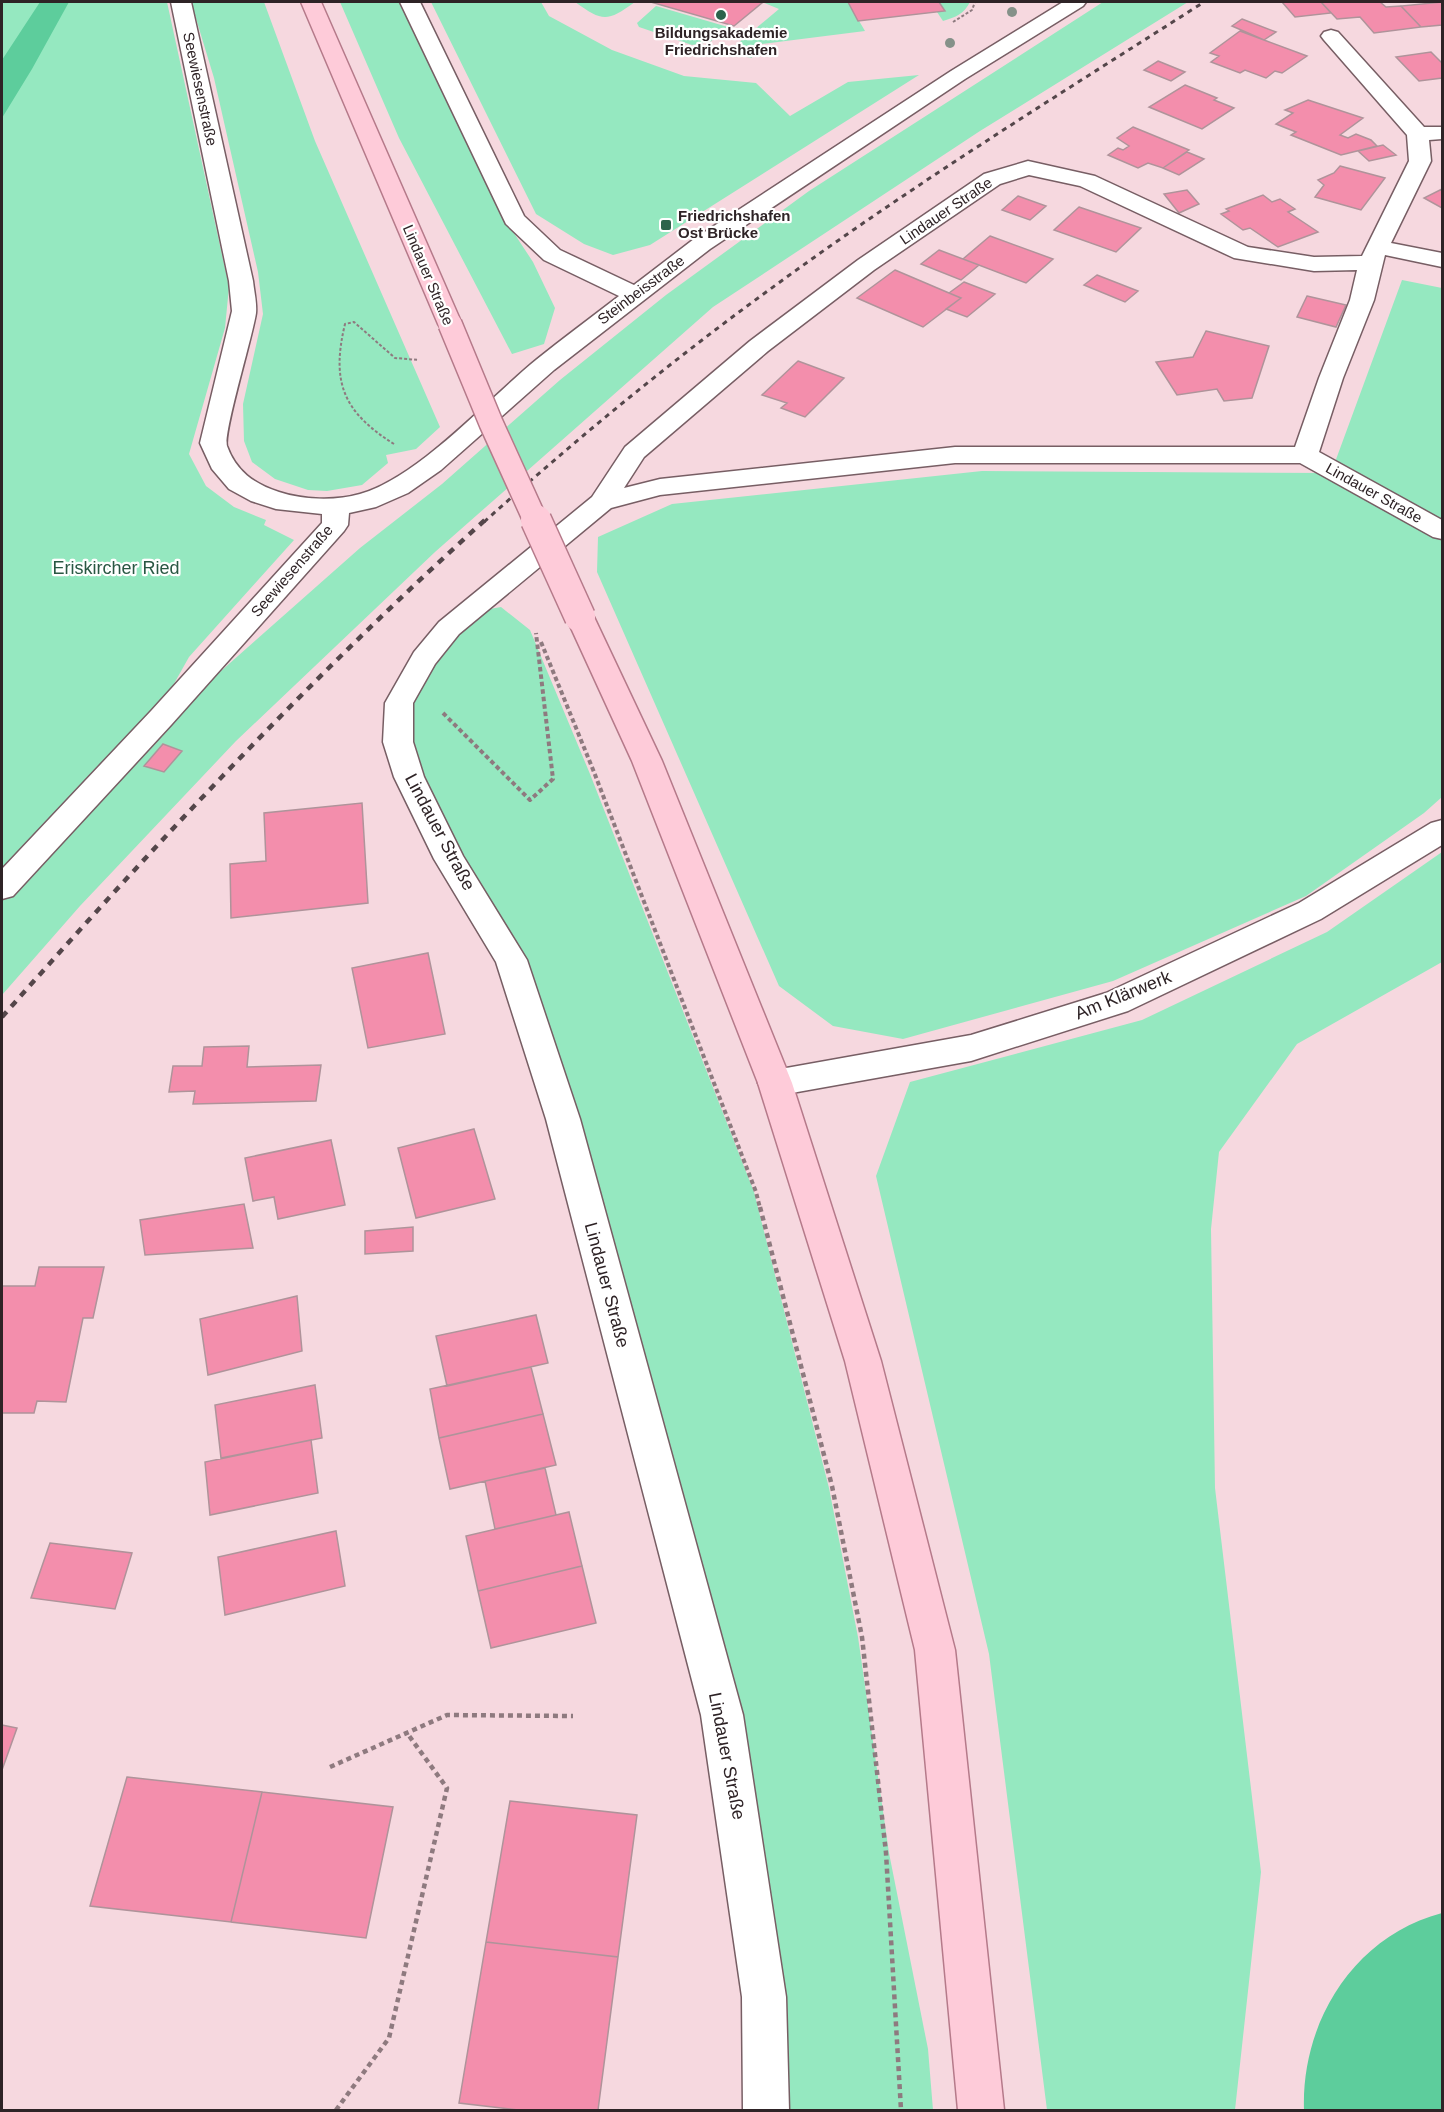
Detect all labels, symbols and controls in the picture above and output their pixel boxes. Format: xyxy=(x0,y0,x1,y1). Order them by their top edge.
marker: Bildungsakademie Friedrichshafen xyxy=(714,8,728,22)
place label: Bildungsakademie Friedrichshafen xyxy=(655,24,787,58)
street label: Seewiesenstraße xyxy=(180,30,221,147)
street label: Lindauer Straße xyxy=(896,173,995,248)
place label: Friedrichshafen Ost Brücke xyxy=(678,207,791,241)
marker: Friedrichshafen Ost Brücke xyxy=(659,218,673,232)
street label: Lindauer Straße xyxy=(400,222,457,328)
street label: Steinbeisstraße xyxy=(594,251,687,328)
street label: Lindauer Straße xyxy=(1323,459,1425,526)
street label: Seewiesenstraße xyxy=(247,521,336,620)
park label: Eriskircher Ried xyxy=(52,558,180,578)
street label: Lindauer Straße xyxy=(401,770,479,894)
street label: Am Klärwerk xyxy=(1072,966,1175,1023)
street label: Lindauer Straße xyxy=(581,1220,633,1350)
street label: Lindauer Straße xyxy=(705,1691,749,1821)

